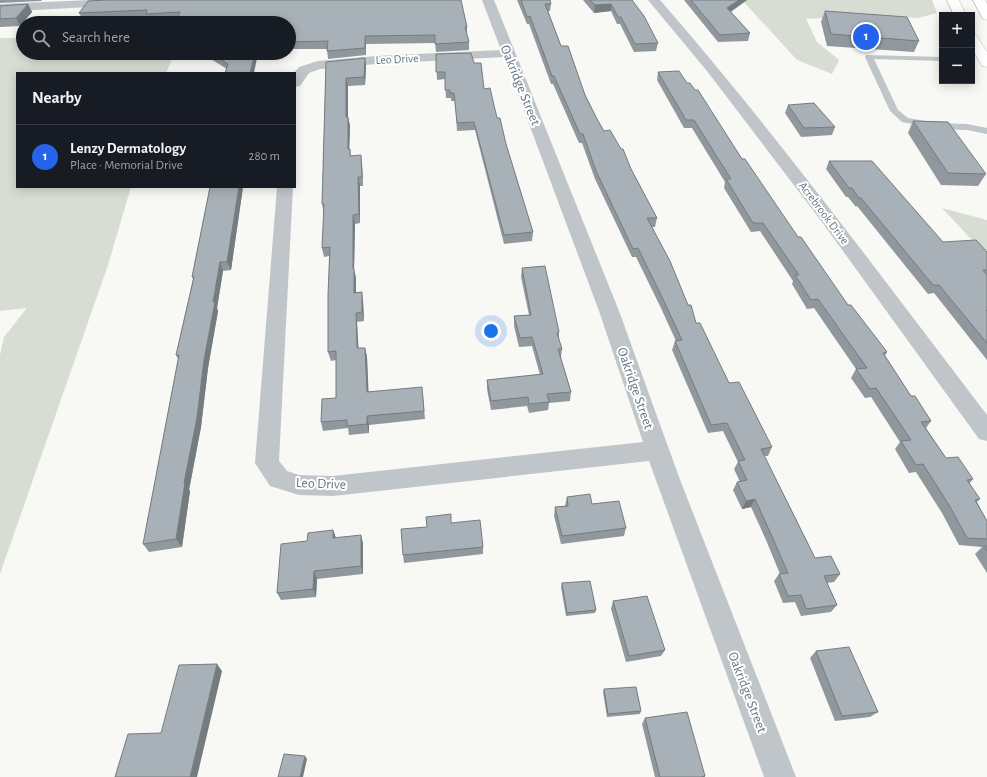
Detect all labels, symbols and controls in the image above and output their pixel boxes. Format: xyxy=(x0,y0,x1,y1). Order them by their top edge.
map controls xyxy=(939,12,975,84)
button: + xyxy=(939,12,975,48)
search box xyxy=(16,16,296,60)
pin: 1 xyxy=(853,22,879,52)
icon: search xyxy=(30,27,52,49)
text: Search here xyxy=(62,30,130,45)
street label: Oakridge Street xyxy=(498,43,543,128)
button: − xyxy=(939,48,975,84)
street label: Leo Drive xyxy=(375,52,419,66)
text: Nearby xyxy=(32,89,82,106)
text: Lenzy Dermatology xyxy=(70,141,186,156)
text: 1 xyxy=(43,150,47,163)
text: 280 m xyxy=(249,150,280,163)
text: Place · Memorial Drive xyxy=(70,159,183,172)
street label: Acrebrook Drive xyxy=(797,180,851,246)
your location xyxy=(481,321,501,341)
street label: Oakridge Street xyxy=(615,346,656,431)
street label: Leo Drive xyxy=(296,476,346,492)
street label: Oakridge Street xyxy=(725,650,769,735)

